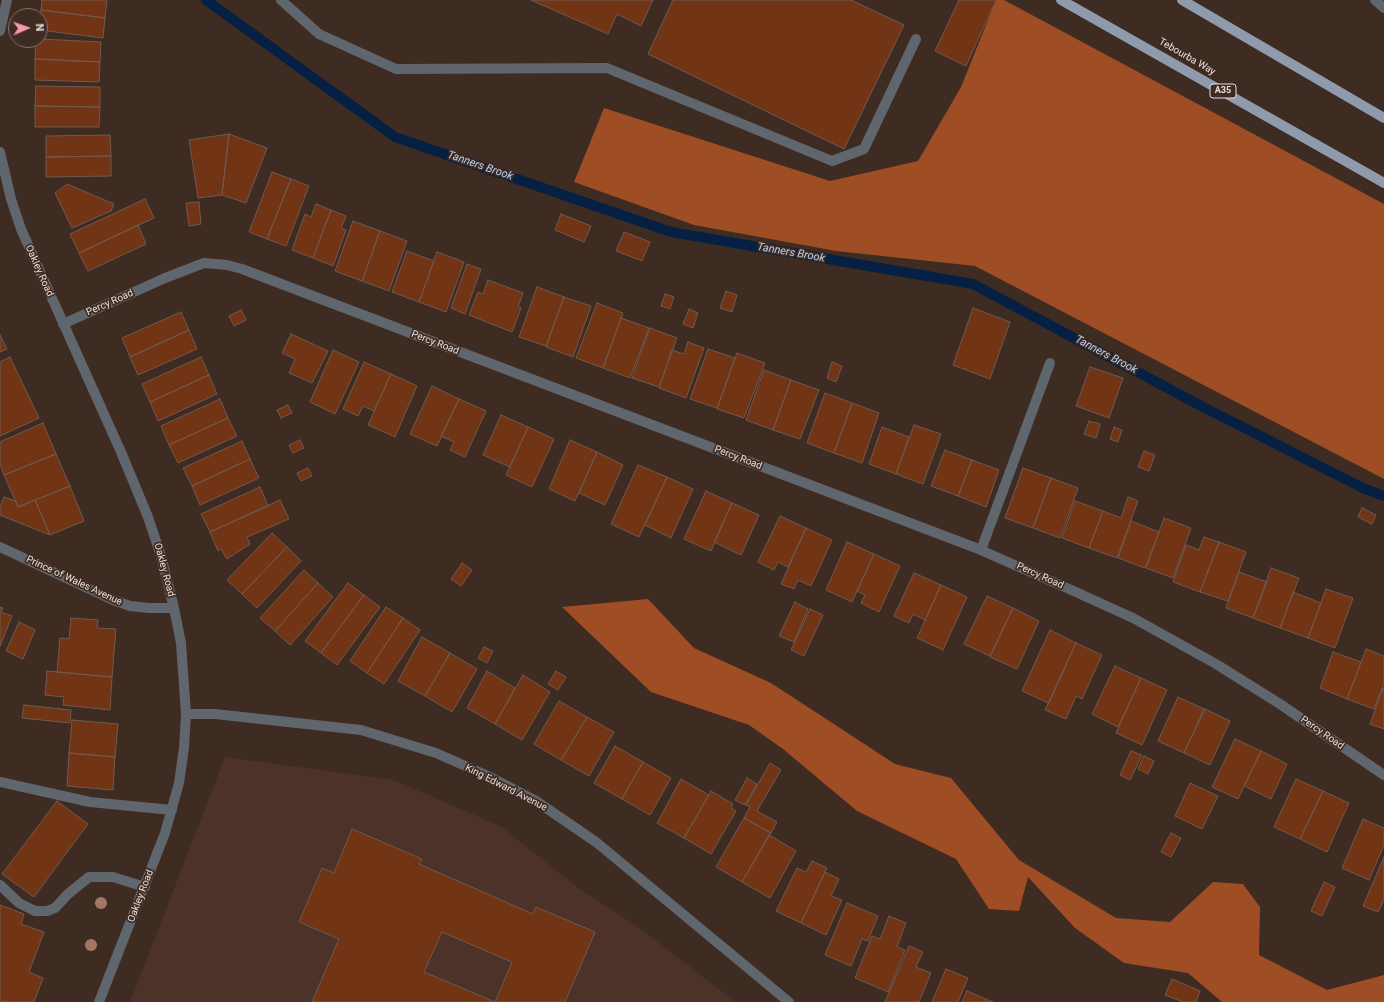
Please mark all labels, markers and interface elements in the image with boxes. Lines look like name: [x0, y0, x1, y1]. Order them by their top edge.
north arrow: [8, 8, 48, 48]
text: N: [33, 23, 46, 32]
street label: Tebourba Way: [1157, 36, 1217, 78]
road number: A35: [1210, 84, 1236, 98]
water label: Tanners Brook: [445, 149, 515, 183]
water label: Tanners Brook: [756, 241, 826, 265]
street label: Oakley Road: [22, 243, 56, 299]
street label: Percy Road: [85, 287, 135, 319]
street label: Percy Road: [409, 328, 461, 358]
water label: Tanners Brook: [1073, 333, 1139, 377]
street label: Percy Road: [712, 443, 764, 473]
street label: Oakley Road: [151, 542, 177, 598]
street label: Prince of Wales Avenue: [24, 553, 124, 609]
street label: Percy Road: [1015, 560, 1065, 592]
street label: Percy Road: [1298, 714, 1346, 752]
street label: King Edward Avenue: [463, 762, 549, 814]
street label: Oakley Road: [126, 868, 156, 924]

